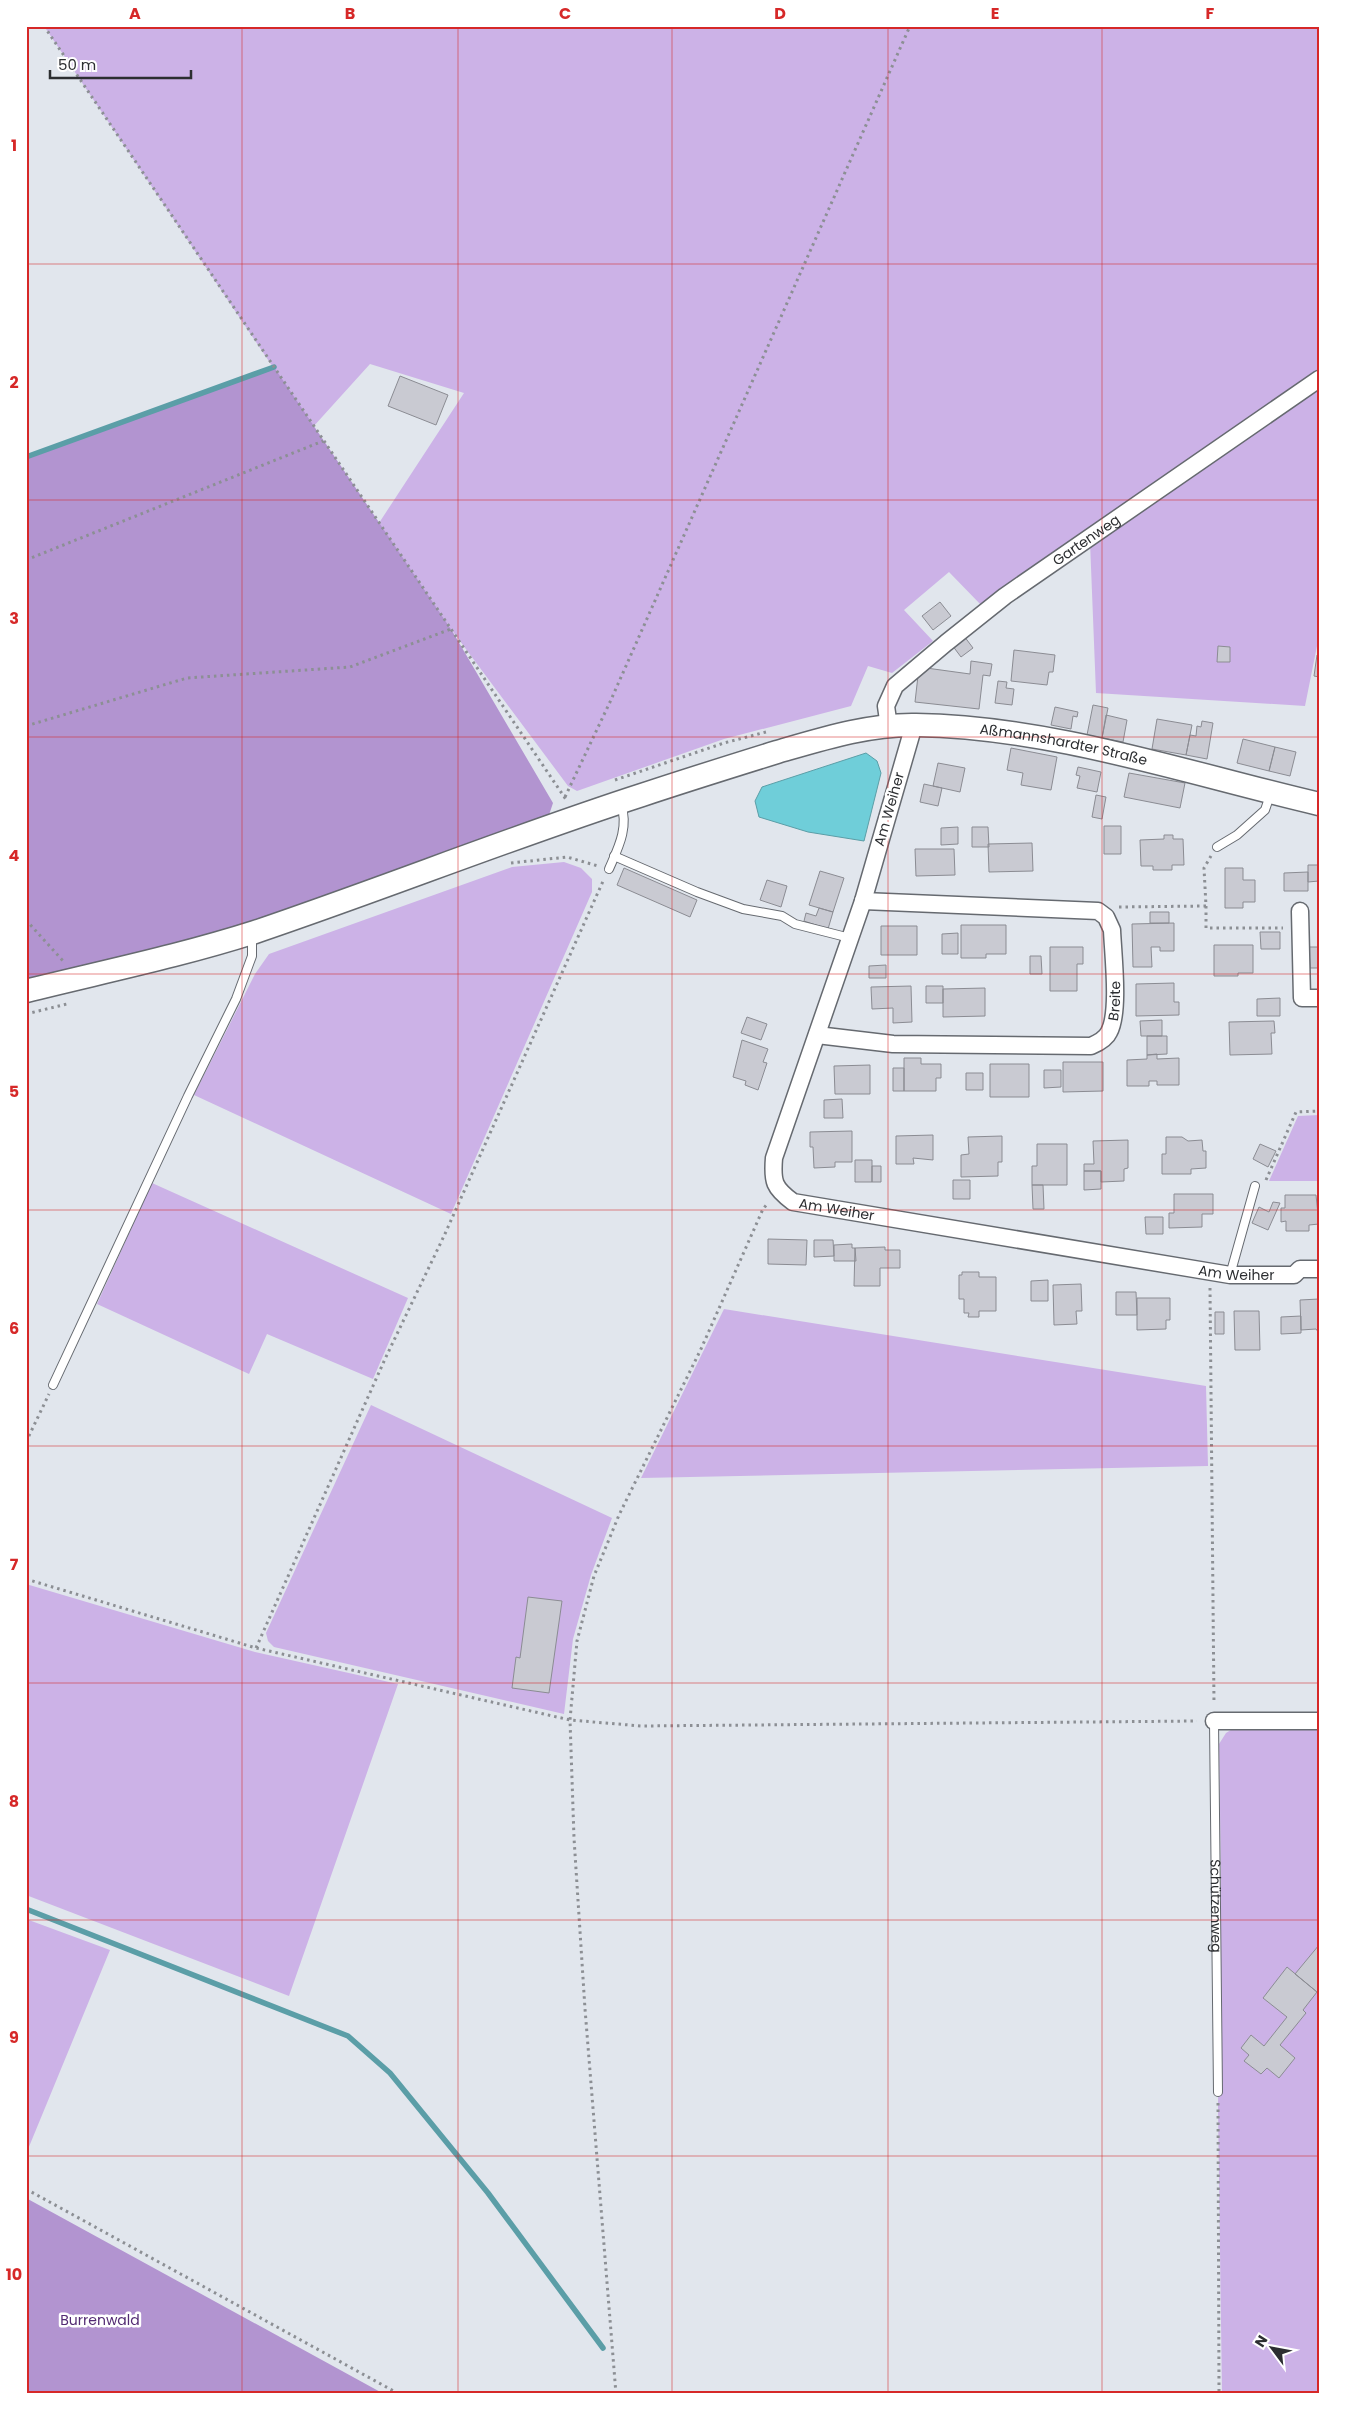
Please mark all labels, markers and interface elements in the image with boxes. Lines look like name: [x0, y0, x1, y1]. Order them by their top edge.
text: A: [129, 2, 141, 25]
text: B: [345, 2, 355, 25]
text: C: [559, 2, 571, 25]
text: D: [774, 2, 786, 25]
text: E: [991, 2, 999, 25]
text: F: [1206, 2, 1215, 25]
scale bar: [50, 48, 191, 80]
text: 50 m: [58, 54, 96, 75]
text: 1: [11, 134, 17, 157]
text: 2: [9, 371, 19, 394]
street label: Gartenweg: [1048, 509, 1124, 570]
text: 3: [9, 607, 19, 630]
street label: Aßmannshardter Straße: [979, 719, 1150, 770]
street label: Am Weiher: [869, 770, 909, 848]
text: 4: [9, 844, 20, 867]
street label: Breite: [1103, 980, 1125, 1022]
text: 5: [9, 1080, 19, 1103]
street label: Am Weiher: [797, 1193, 876, 1225]
street label: Am Weiher: [1197, 1260, 1274, 1285]
text: 6: [9, 1317, 19, 1340]
text: 7: [10, 1553, 19, 1576]
text: 8: [9, 1790, 19, 1813]
street label: Schützenweg: [1205, 1859, 1226, 1953]
text: 9: [9, 2026, 19, 2049]
text: 10: [6, 2263, 22, 2286]
park label: Burrenwald: [60, 2310, 140, 2330]
north arrow: [1248, 2322, 1298, 2372]
text: N: [1250, 2331, 1272, 2351]

